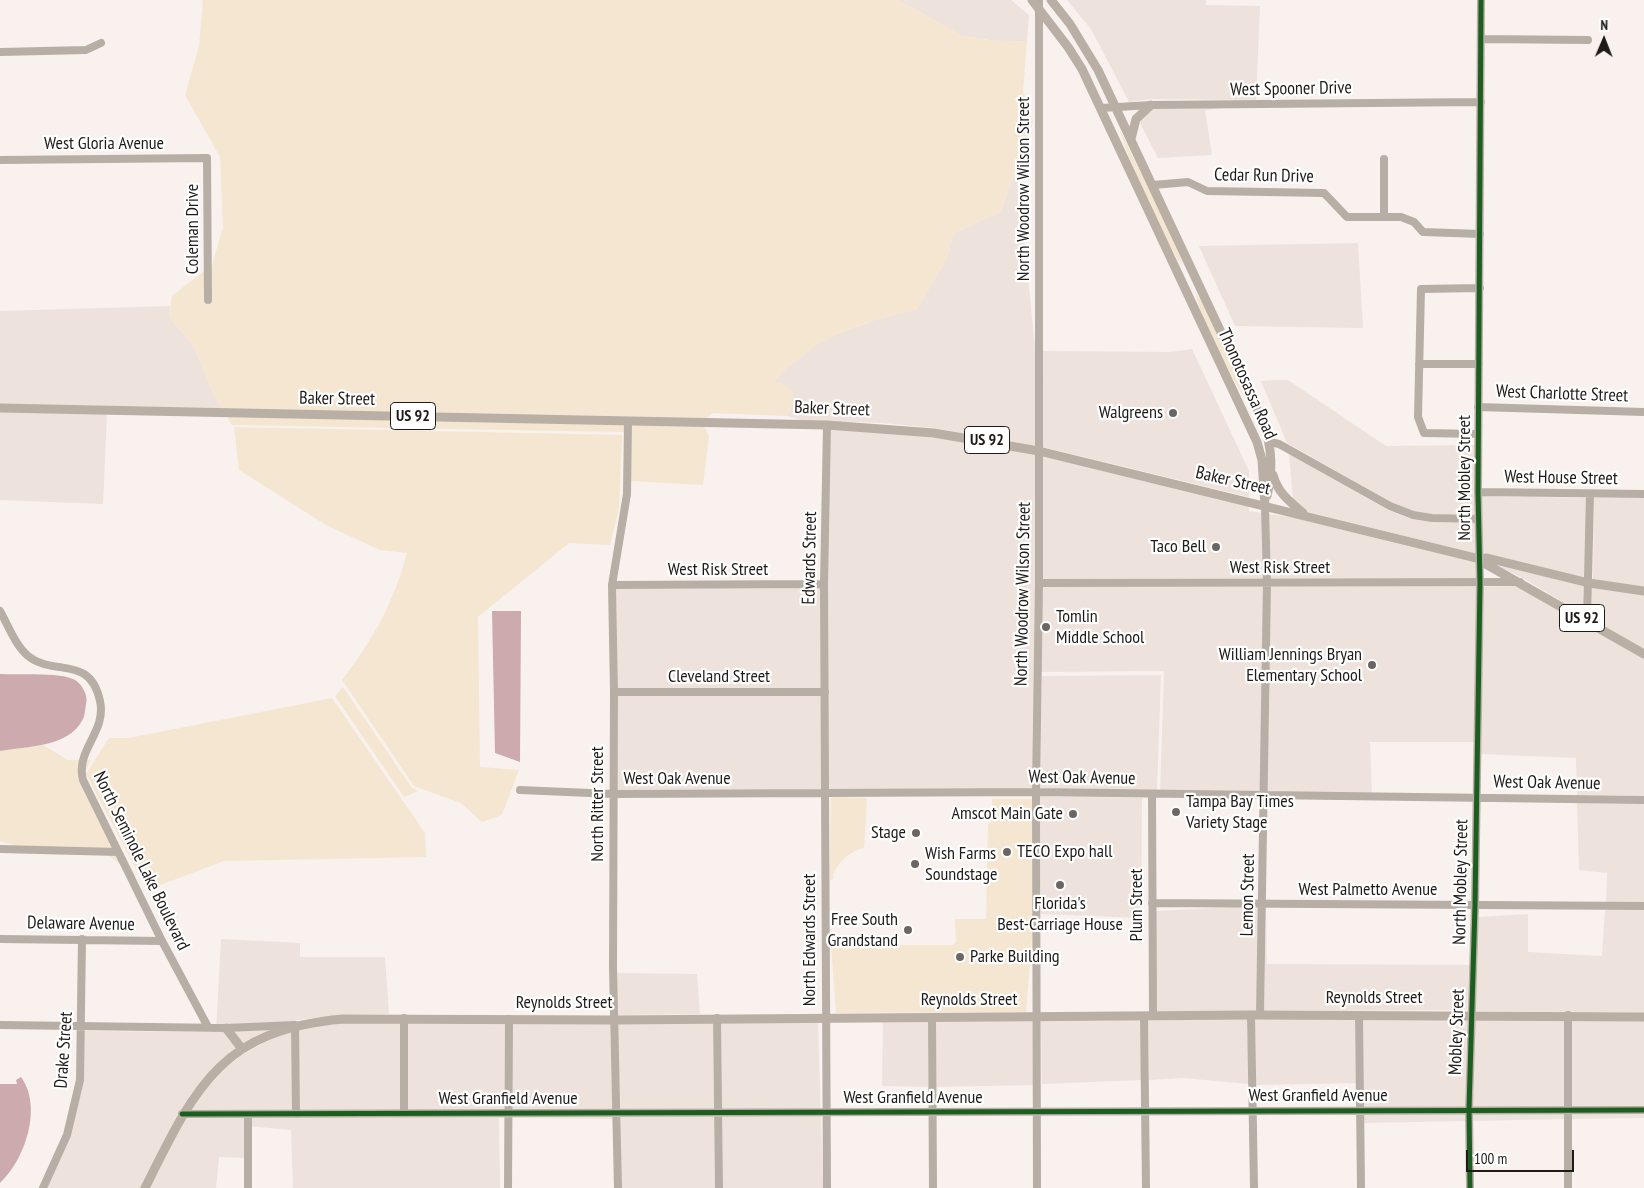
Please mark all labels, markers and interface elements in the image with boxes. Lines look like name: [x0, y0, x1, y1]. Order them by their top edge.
north arrow: [1579, 15, 1629, 65]
text: N: [1600, 16, 1608, 34]
street label: West Spooner Drive: [1230, 77, 1352, 101]
street label: North Woodrow Wilson Street: [1013, 97, 1035, 281]
street label: West Gloria Avenue: [44, 133, 164, 155]
street label: Cedar Run Drive: [1214, 164, 1314, 188]
street label: Coleman Drive: [182, 184, 204, 274]
street label: Thonotosassa Road: [1213, 325, 1281, 443]
street label: West Charlotte Street: [1496, 381, 1628, 407]
street label: Baker Street: [299, 388, 375, 410]
street label: Baker Street: [794, 397, 870, 421]
road number: US 92: [390, 402, 436, 430]
place label: Walgreens: [1099, 402, 1163, 424]
marker: Walgreens: [1167, 407, 1179, 419]
street label: North Mobley Street: [1454, 415, 1476, 541]
road number: US 92: [964, 426, 1010, 454]
street label: Baker Street: [1194, 462, 1272, 500]
street label: West House Street: [1504, 466, 1618, 490]
street label: North Woodrow Wilson Street: [1011, 502, 1035, 686]
street label: Edwards Street: [798, 511, 822, 605]
place label: Taco Bell: [1150, 536, 1206, 558]
marker: Taco Bell: [1210, 541, 1222, 553]
street label: West Risk Street: [1230, 557, 1330, 579]
street label: West Risk Street: [668, 559, 768, 581]
road number: US 92: [1560, 604, 1604, 632]
place label: Tomlin Middle School: [1056, 606, 1144, 649]
marker: Tomlin Middle School: [1040, 621, 1052, 633]
place label: William Jennings Bryan Elementary School: [1219, 644, 1362, 686]
marker: William Jennings Bryan Elementary School: [1366, 659, 1378, 671]
street label: Cleveland Street: [668, 666, 770, 688]
street label: North Ritter Street: [587, 746, 609, 862]
street label: West Oak Avenue: [1028, 766, 1136, 790]
street label: North Seminole Lake Boulevard: [88, 768, 194, 954]
street label: West Oak Avenue: [623, 768, 731, 790]
street label: West Oak Avenue: [1493, 771, 1601, 795]
place label: Tampa Bay Times Variety Stage: [1186, 791, 1294, 834]
place label: Amscot Main Gate: [951, 803, 1063, 825]
marker: Tampa Bay Times Variety Stage: [1170, 806, 1182, 818]
marker: Amscot Main Gate: [1067, 808, 1079, 820]
street label: North Mobley Street: [1449, 819, 1473, 945]
place label: Stage: [871, 822, 906, 844]
marker: Stage: [910, 827, 922, 839]
place label: TECO Expo hall: [1017, 841, 1112, 863]
place label: Wish Farms Soundstage: [925, 843, 997, 886]
marker: TECO Expo hall: [1001, 846, 1013, 858]
street label: Lemon Street: [1236, 854, 1260, 936]
marker: Wish Farms Soundstage: [909, 858, 921, 870]
street label: Plum Street: [1126, 869, 1148, 941]
street label: North Edwards Street: [799, 874, 821, 1006]
marker: Florida's Best-Carriage House: [1054, 879, 1066, 891]
street label: West Palmetto Avenue: [1299, 879, 1437, 901]
place label: Florida's Best-Carriage House: [997, 893, 1123, 936]
place label: Free South Grandstand: [827, 909, 898, 952]
street label: Delaware Avenue: [27, 912, 135, 936]
marker: Free South Grandstand: [902, 924, 914, 936]
place label: Parke Building: [970, 946, 1060, 968]
marker: Parke Building: [954, 951, 966, 963]
street label: Reynolds Street: [1326, 987, 1422, 1009]
street label: Reynolds Street: [921, 989, 1017, 1011]
street label: Mobley Street: [1445, 989, 1469, 1075]
street label: Reynolds Street: [516, 992, 612, 1014]
street label: Drake Street: [51, 1011, 77, 1089]
street label: West Granfield Avenue: [1248, 1085, 1388, 1107]
street label: West Granfield Avenue: [843, 1087, 983, 1109]
street label: West Granfield Avenue: [438, 1088, 578, 1110]
scale bar: [1469, 1140, 1576, 1172]
text: 100 m: [1474, 1149, 1507, 1168]

